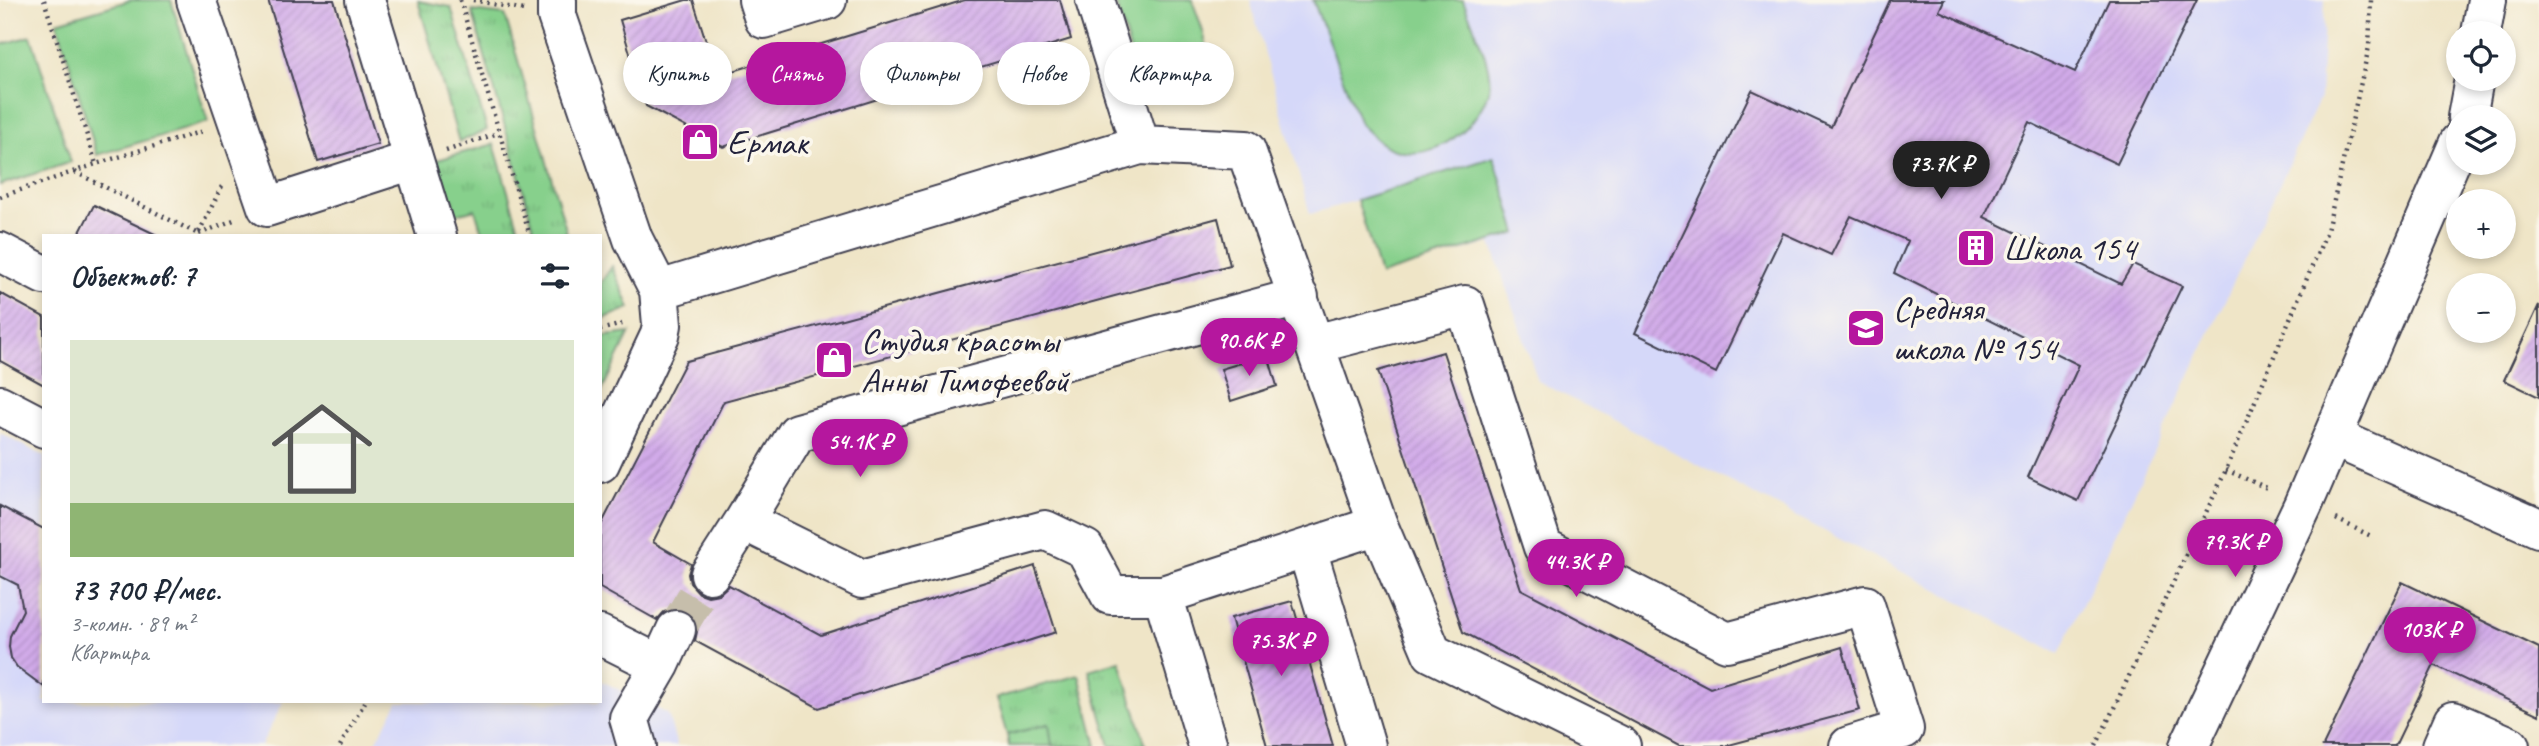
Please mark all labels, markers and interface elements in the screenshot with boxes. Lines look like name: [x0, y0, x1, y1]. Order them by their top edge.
map controls: [2446, 21, 2516, 343]
button: locate: [2446, 21, 2516, 91]
chip: Купить: [623, 42, 732, 105]
chip: Снять: [746, 42, 846, 105]
chip: Фильтры: [860, 42, 983, 105]
chip: Новое: [997, 42, 1090, 105]
chip: Квартира: [1104, 42, 1234, 105]
button: layers: [2446, 105, 2516, 175]
place label: Ермак: [727, 120, 810, 165]
shop icon: Ермак: [679, 121, 721, 163]
pin: 73.7K ₽: [1876, 142, 2006, 201]
text: 73.7K ₽: [1909, 149, 1973, 178]
button: +: [2446, 189, 2516, 259]
place label: Школа 154: [2003, 226, 2139, 271]
building icon: Школа 154: [1955, 227, 1997, 269]
text: Объектов: 7: [70, 257, 195, 295]
icon: filters: [536, 257, 574, 295]
button: −: [2446, 273, 2516, 343]
place label: Средняя школа № 154: [1893, 286, 2060, 371]
school or university icon: Средняя школа № 154: [1845, 307, 1887, 349]
place label: Студия красоты Анны Тимофеевой: [861, 318, 1071, 403]
pin: 90.6K ₽: [1184, 318, 1314, 378]
text: 90.6K ₽: [1217, 326, 1281, 355]
shop icon: Студия красоты Анны Тимофеевой: [813, 339, 855, 381]
icon: home: [259, 386, 385, 512]
pin: 54.1K ₽: [795, 420, 925, 479]
text: 54.1K ₽: [828, 427, 892, 456]
pin: 79.3K ₽: [2170, 520, 2300, 579]
text: 79.3K ₽: [2203, 527, 2267, 556]
pin: 44.3K ₽: [1511, 540, 1641, 599]
text: 44.3K ₽: [1544, 547, 1608, 576]
text: 73 700 ₽/мес.: [70, 571, 221, 609]
pin: 103K ₽: [2373, 608, 2487, 667]
text: 3-комн. · 89 m²: [70, 609, 194, 638]
text: 103K ₽: [2400, 615, 2460, 644]
pin: 75.3K ₽: [1216, 618, 1346, 678]
text: 75.3K ₽: [1249, 626, 1313, 655]
text: Квартира: [70, 638, 148, 667]

